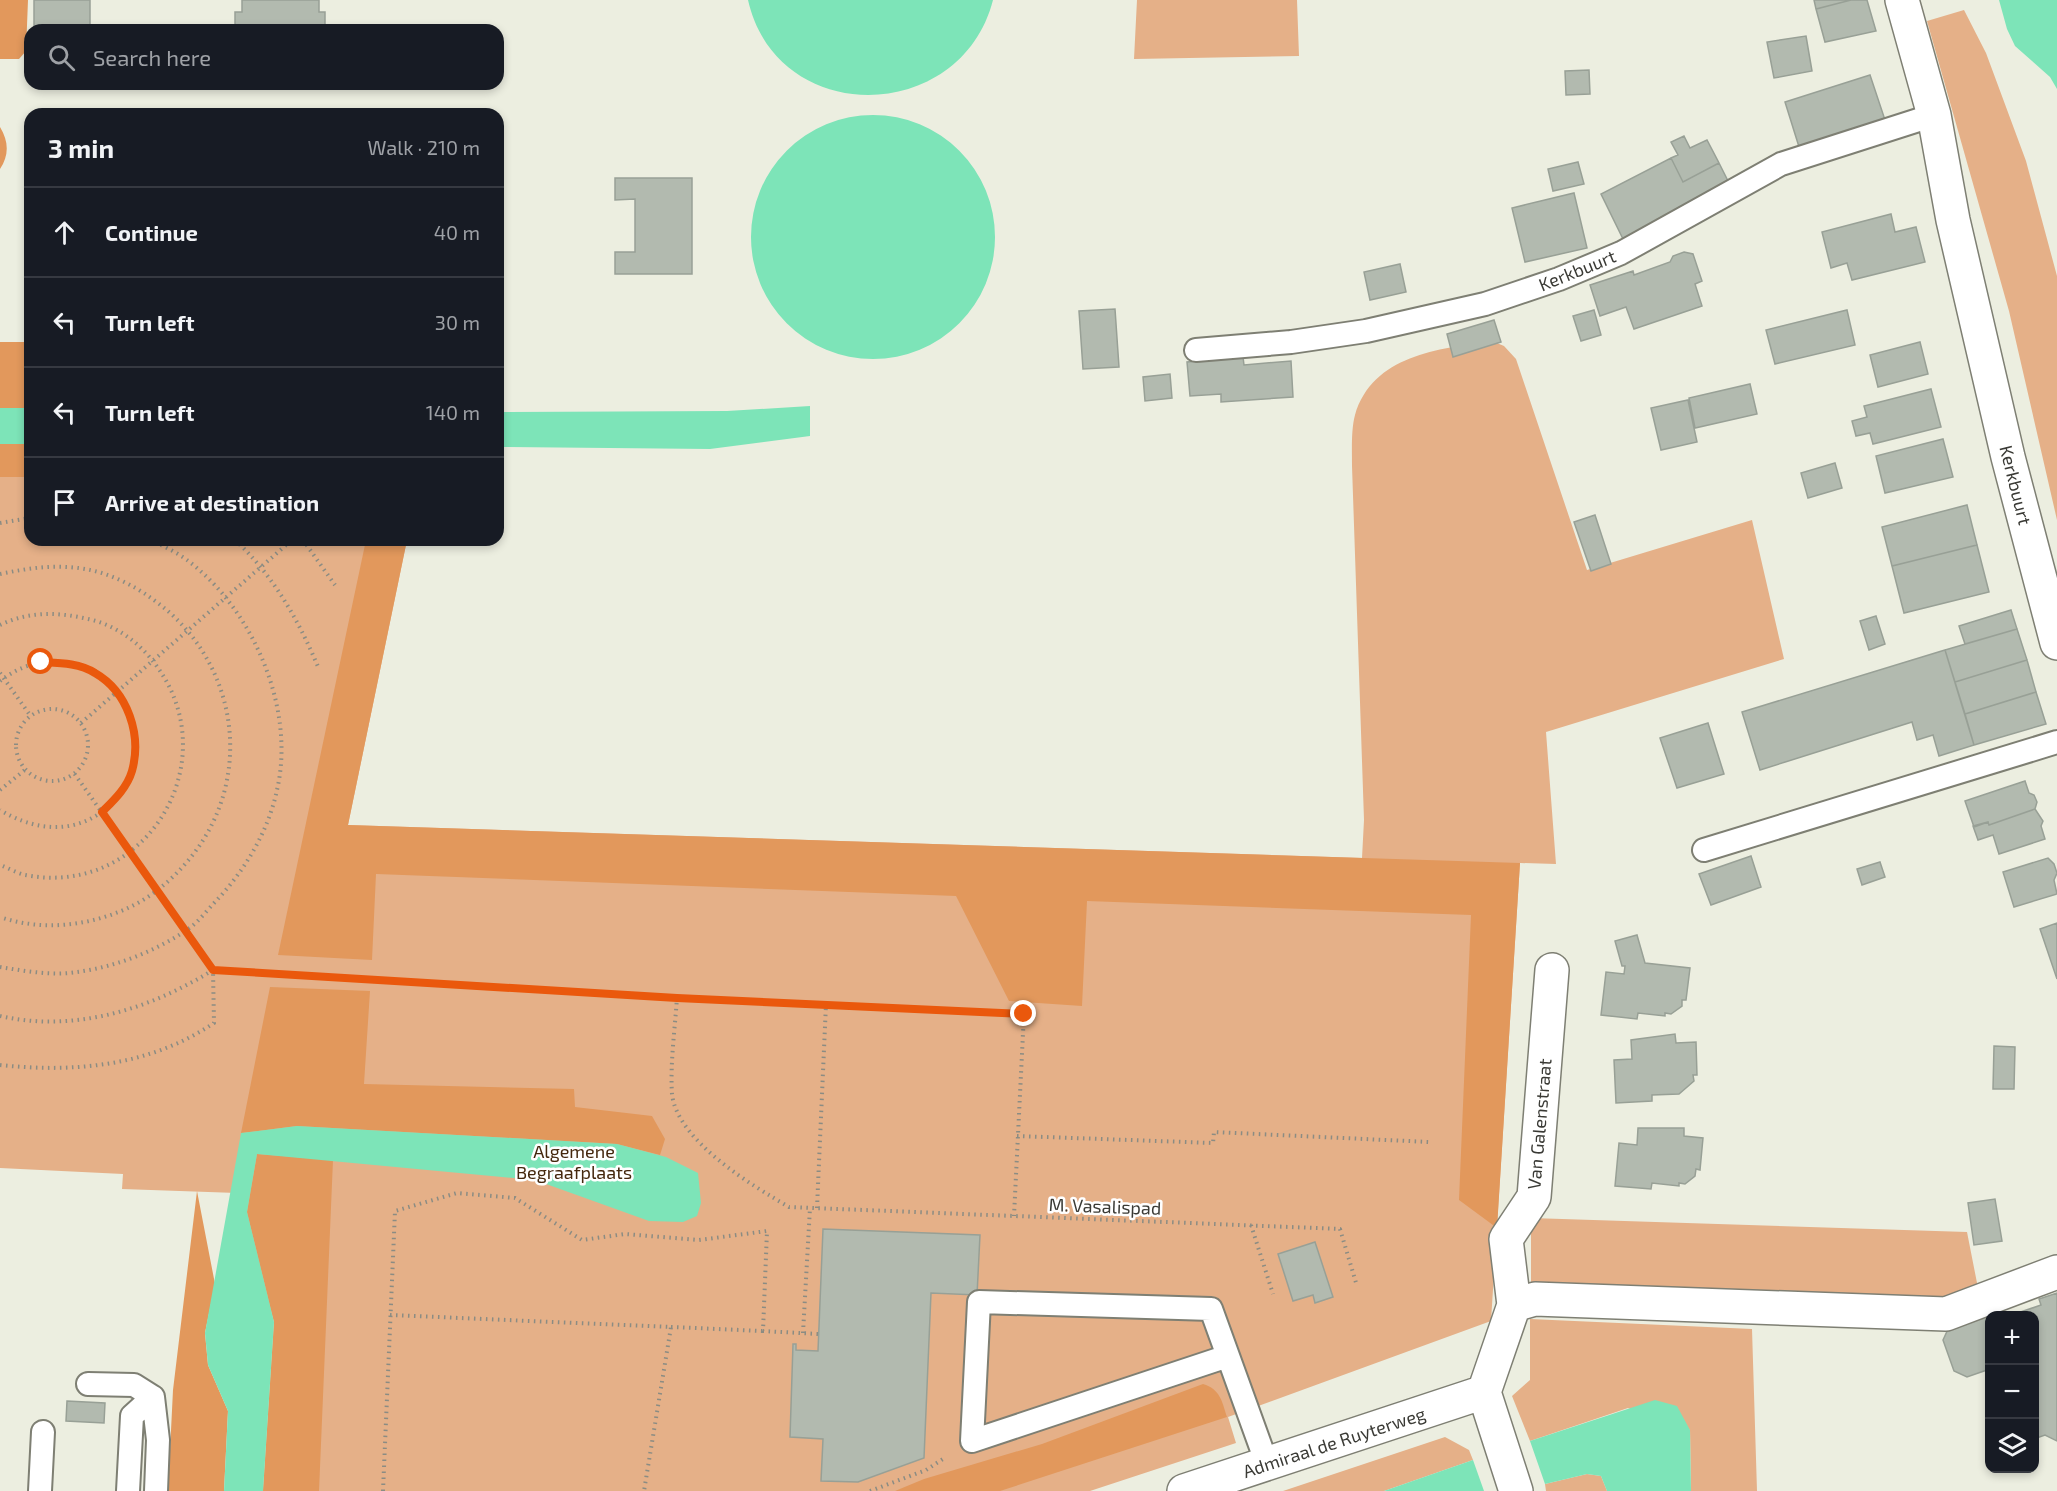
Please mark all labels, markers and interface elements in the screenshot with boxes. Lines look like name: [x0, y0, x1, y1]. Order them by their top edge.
search box: [24, 24, 504, 90]
icon: search: [45, 41, 78, 74]
text: Search here: [93, 44, 211, 70]
text: 3 min: [48, 132, 114, 163]
text: Walk · 210 m: [368, 135, 480, 159]
icon: ahead: [48, 216, 81, 249]
text: Continue: [105, 219, 198, 245]
text: 40 m: [434, 220, 480, 244]
street label: Kerkbuurt: [1535, 245, 1619, 295]
icon: left: [48, 306, 81, 339]
text: Turn left: [105, 309, 194, 335]
text: 30 m: [435, 310, 480, 334]
icon: left: [48, 396, 81, 429]
text: Turn left: [105, 399, 194, 425]
text: 140 m: [426, 400, 480, 424]
street label: Kerkbuurt: [1995, 443, 2037, 527]
icon: arrive: [48, 486, 81, 519]
text: Arrive at destination: [105, 489, 319, 515]
route start: [27, 648, 53, 674]
route end: [1010, 1000, 1036, 1026]
street label: Van Galenstraat: [1522, 1057, 1556, 1190]
park label: Algemene Begraafplaats: [516, 1140, 632, 1183]
street label: M. Vasalispad: [1048, 1193, 1162, 1219]
map controls: [1985, 1311, 2039, 1473]
button: +: [1985, 1311, 2039, 1365]
button: −: [1985, 1365, 2039, 1419]
street label: Admiraal de Ruyterweg: [1240, 1402, 1428, 1482]
button: layers: [1985, 1419, 2039, 1473]

